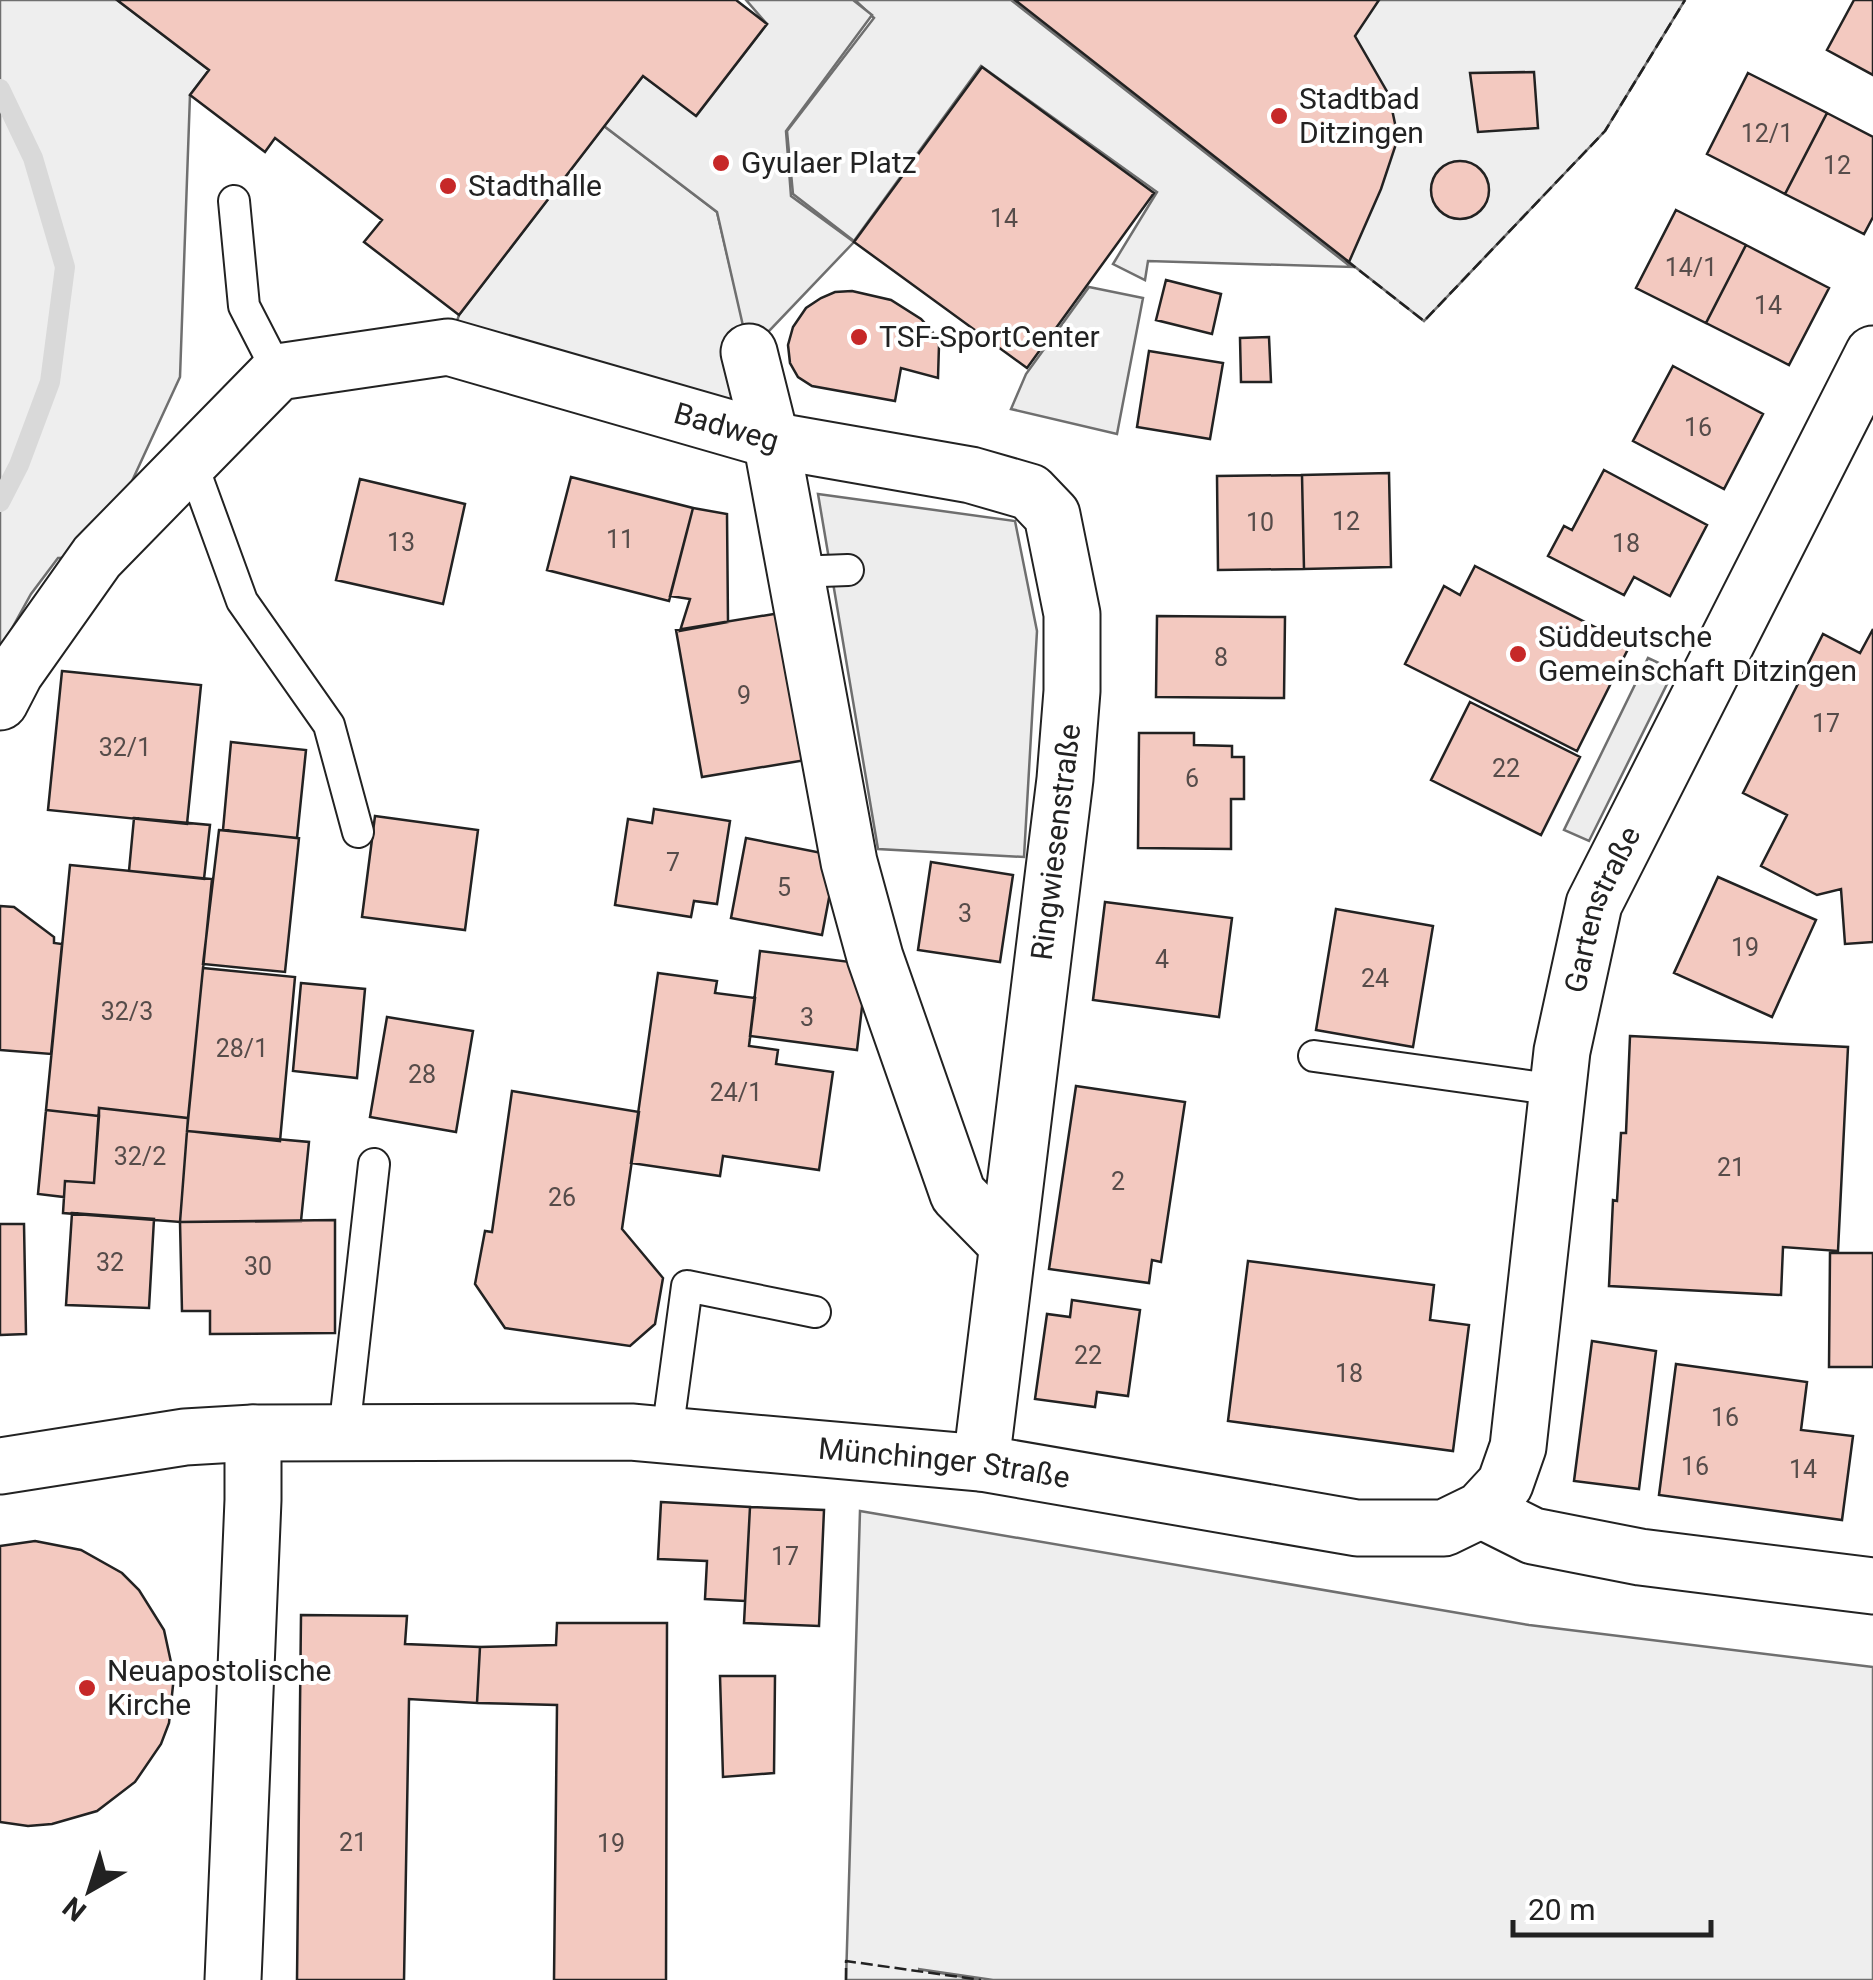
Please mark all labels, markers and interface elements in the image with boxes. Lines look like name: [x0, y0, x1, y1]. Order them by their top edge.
place label: Stadtbad Ditzingen: [1299, 81, 1424, 150]
marker: Stadtbad Ditzingen: [1268, 105, 1290, 127]
house number: 12/1: [1741, 119, 1793, 148]
place label: Gyulaer Platz: [741, 145, 917, 180]
house number: 12: [1823, 151, 1851, 180]
marker: Gyulaer Platz: [710, 152, 732, 174]
place label: Stadthalle: [468, 168, 602, 203]
marker: Stadthalle: [437, 175, 459, 197]
house number: 14: [990, 204, 1018, 233]
house number: 14/1: [1665, 253, 1717, 282]
house number: 14: [1754, 291, 1782, 320]
place label: TSF-SportCenter: [879, 319, 1100, 354]
marker: TSF-SportCenter: [848, 326, 870, 348]
street label: Badweg: [670, 395, 783, 458]
house number: 16: [1684, 413, 1712, 442]
house number: 12: [1332, 507, 1360, 536]
house number: 10: [1246, 508, 1274, 537]
house number: 11: [606, 525, 634, 554]
house number: 13: [387, 528, 415, 557]
house number: 18: [1612, 529, 1640, 558]
place label: Süddeutsche Gemeinschaft Ditzingen: [1538, 619, 1857, 688]
house number: 8: [1214, 643, 1228, 672]
marker: Süddeutsche Gemeinschaft Ditzingen: [1507, 643, 1529, 665]
house number: 9: [737, 681, 751, 710]
house number: 17: [1812, 709, 1840, 738]
street label: Ringwiesenstraße: [1024, 722, 1087, 962]
house number: 32/1: [99, 733, 151, 762]
house number: 22: [1492, 754, 1520, 783]
house number: 6: [1185, 764, 1199, 793]
street label: Gartenstraße: [1557, 820, 1647, 996]
house number: 7: [666, 848, 680, 877]
house number: 5: [777, 873, 791, 902]
house number: 3: [958, 899, 972, 928]
house number: 19: [1731, 933, 1759, 962]
house number: 4: [1155, 945, 1169, 974]
house number: 24: [1361, 964, 1389, 993]
house number: 32/3: [101, 997, 153, 1026]
house number: 3: [800, 1003, 814, 1032]
house number: 28/1: [216, 1034, 268, 1063]
house number: 28: [408, 1060, 436, 1089]
house number: 24/1: [710, 1078, 762, 1107]
house number: 32/2: [114, 1142, 166, 1171]
house number: 21: [1717, 1153, 1745, 1182]
house number: 2: [1111, 1167, 1125, 1196]
house number: 26: [548, 1183, 576, 1212]
house number: 32: [96, 1248, 124, 1277]
house number: 30: [244, 1252, 272, 1281]
house number: 22: [1074, 1341, 1102, 1370]
house number: 18: [1335, 1359, 1363, 1388]
house number: 16: [1711, 1403, 1739, 1432]
street label: Münchinger Straße: [817, 1431, 1073, 1495]
house number: 16: [1681, 1452, 1709, 1481]
house number: 14: [1789, 1455, 1817, 1484]
house number: 17: [771, 1542, 799, 1571]
place label: Neuapostolische Kirche: [107, 1653, 331, 1722]
marker: Neuapostolische Kirche: [76, 1677, 98, 1699]
house number: 21: [339, 1828, 367, 1857]
house number: 19: [597, 1829, 625, 1858]
north arrow: [40, 1840, 140, 1940]
scale bar: [1513, 1875, 1710, 1937]
text: N: [57, 1890, 93, 1928]
text: 20 m: [1528, 1892, 1595, 1927]

